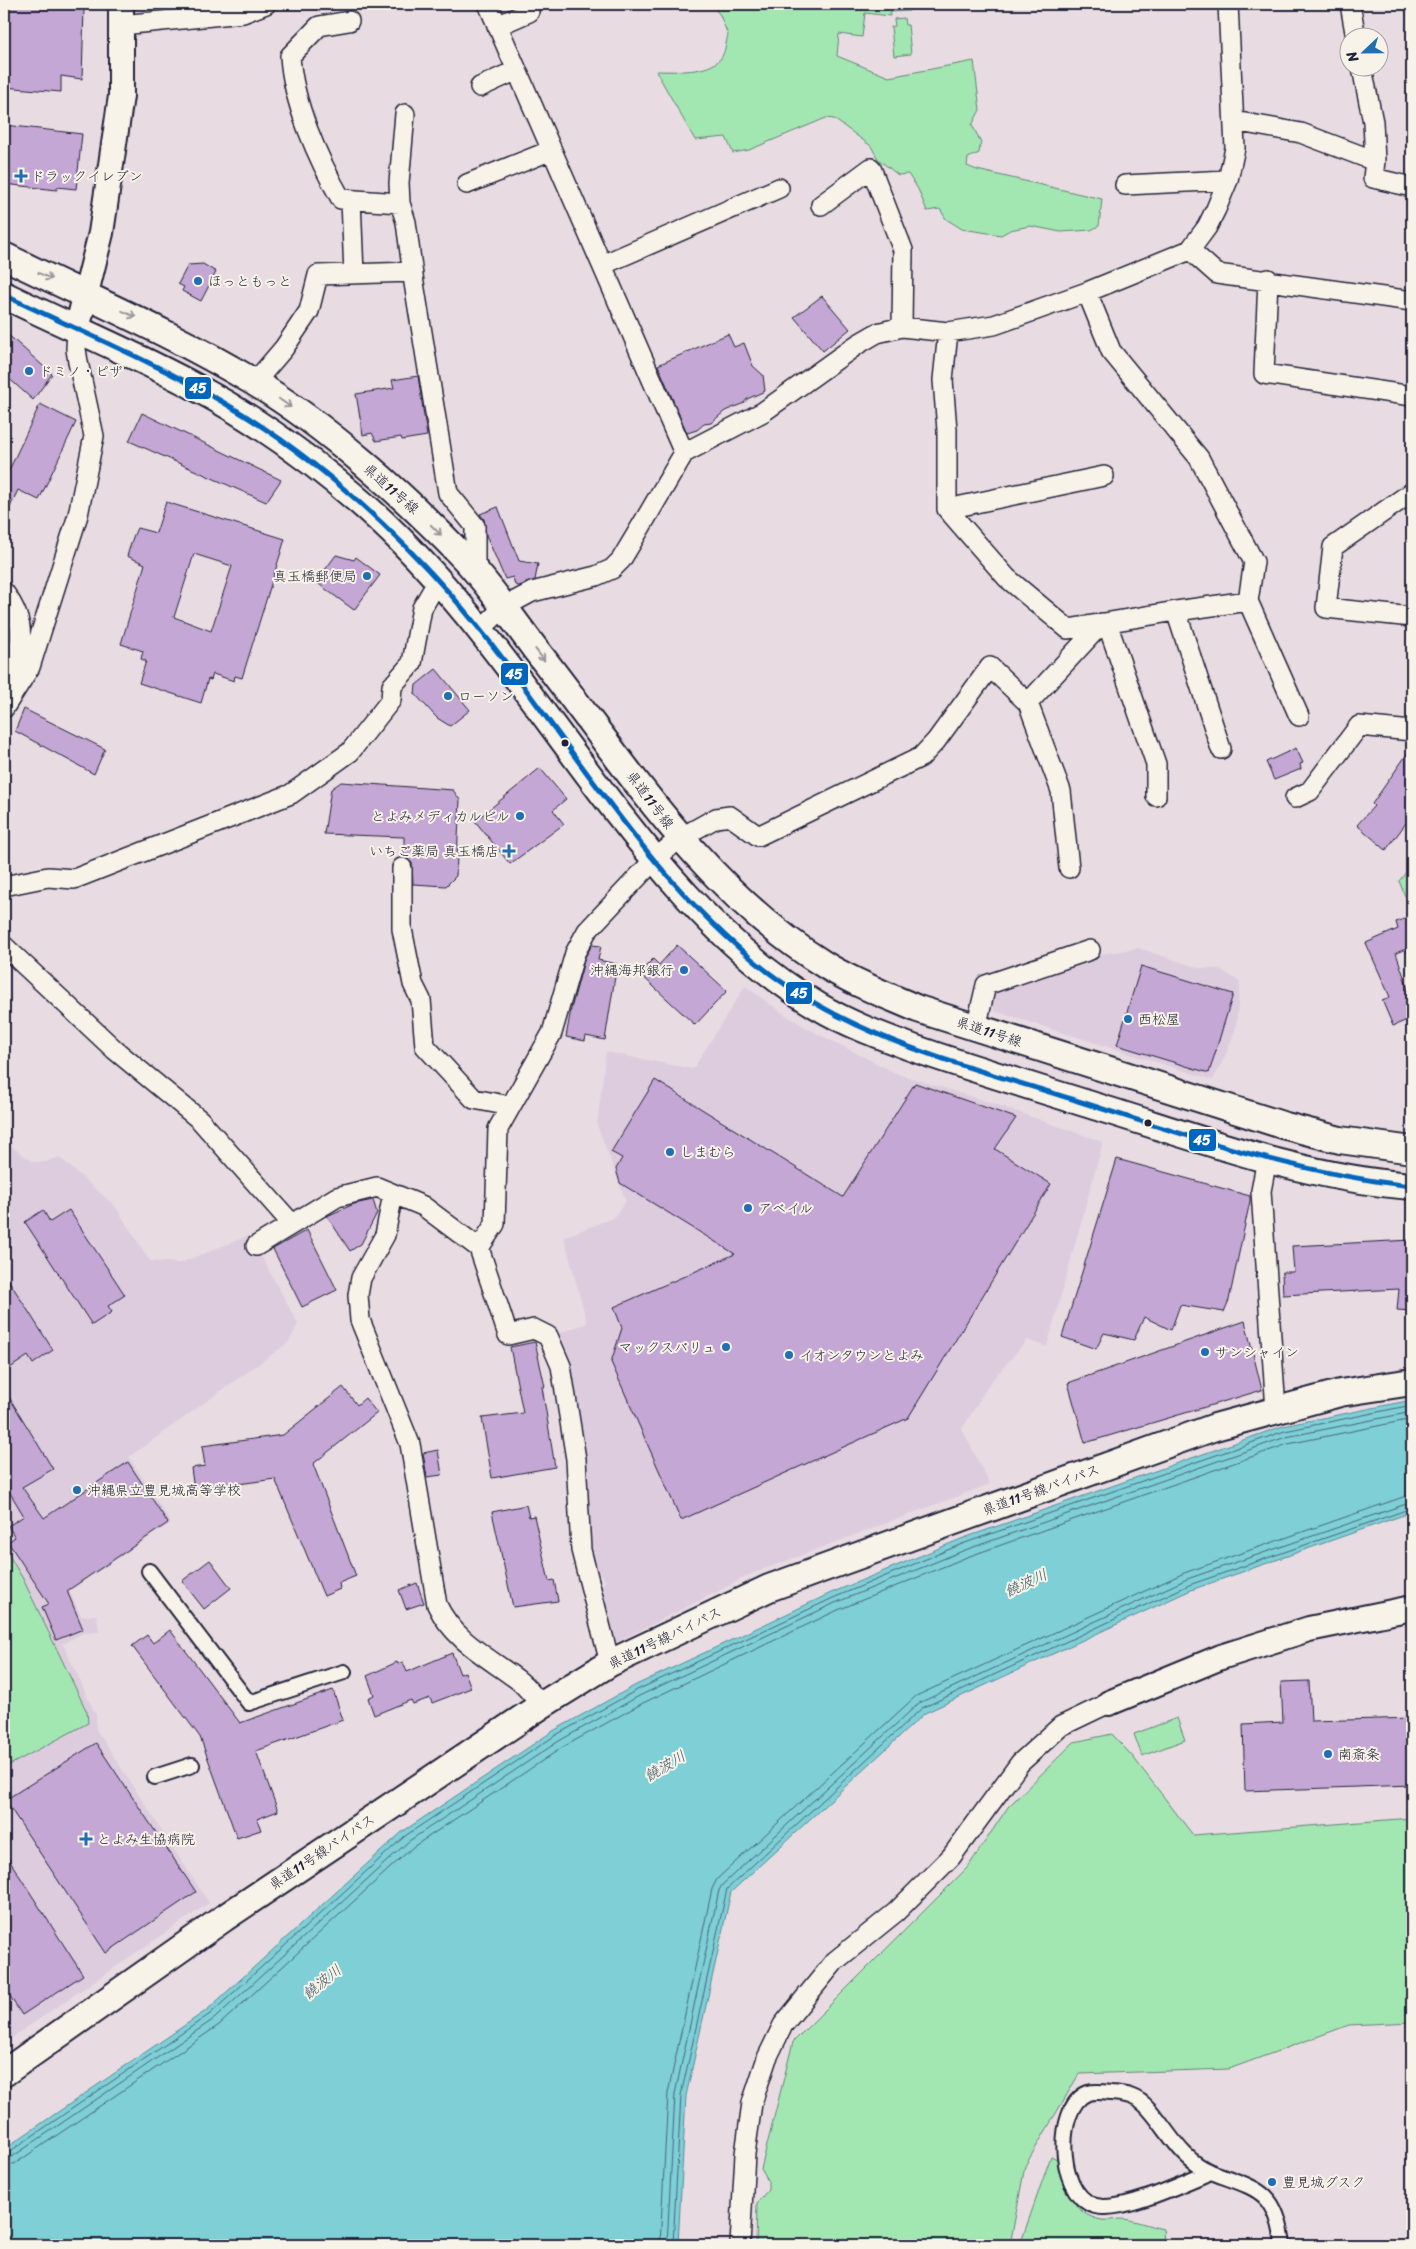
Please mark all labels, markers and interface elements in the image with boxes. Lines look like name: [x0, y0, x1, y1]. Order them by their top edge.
north arrow: [1338, 28, 1388, 78]
text: N: [1339, 47, 1366, 67]
place label: ドラックイレブン: [31, 164, 143, 189]
marker: ドラックイレブン: [15, 170, 27, 182]
place label: ほっともっと: [208, 269, 292, 294]
one-way arrow: [37, 272, 52, 281]
marker: ほっともっと: [192, 275, 204, 287]
one-way arrow: [121, 310, 136, 319]
place label: ドミノ・ピザ: [39, 359, 123, 384]
marker: ドミノ・ピザ: [23, 365, 35, 377]
line badge: 45: [184, 376, 212, 400]
text: 45: [188, 376, 207, 401]
one-way arrow: [278, 398, 291, 409]
street label: 県道11号線: [357, 457, 425, 521]
one-way arrow: [430, 524, 442, 537]
place label: 真玉橋郵便局: [273, 564, 357, 589]
marker: 真玉橋郵便局: [361, 570, 373, 582]
one-way arrow: [535, 648, 546, 661]
line badge: 45: [500, 662, 529, 686]
text: 45: [504, 662, 523, 687]
place label: ローソン: [458, 684, 514, 709]
marker: ローソン: [442, 690, 454, 702]
unlabelled marker: [560, 738, 570, 748]
street label: 県道11号線: [620, 765, 680, 835]
place label: とよみメディカルビル: [371, 804, 510, 829]
marker: とよみメディカルビル: [514, 810, 526, 822]
place label: いちご薬局 真玉橋店: [369, 839, 499, 864]
marker: いちご薬局 真玉橋店: [503, 845, 515, 857]
place label: 沖縄海邦銀行: [590, 958, 674, 983]
marker: 沖縄海邦銀行: [678, 964, 690, 976]
line badge: 45: [785, 981, 813, 1005]
text: 45: [789, 981, 808, 1006]
place label: 西松屋: [1138, 1007, 1180, 1032]
street label: 県道11号線: [953, 1010, 1025, 1054]
marker: 西松屋: [1122, 1013, 1134, 1025]
unlabelled marker: [1143, 1118, 1153, 1128]
line badge: 45: [1188, 1128, 1217, 1152]
text: 45: [1192, 1128, 1211, 1153]
place label: しまむら: [680, 1140, 736, 1165]
marker: しまむら: [664, 1146, 676, 1158]
place label: アベイル: [758, 1196, 813, 1221]
marker: アベイル: [742, 1202, 754, 1214]
place label: マックスバリュ: [618, 1335, 716, 1360]
place label: サンシャイン: [1215, 1340, 1299, 1365]
marker: マックスバリュ: [720, 1341, 732, 1353]
place label: イオンタウンとよみ: [799, 1343, 924, 1368]
marker: サンシャイン: [1199, 1346, 1211, 1358]
marker: イオンタウンとよみ: [783, 1349, 795, 1361]
street label: 県道11号線バイパス: [979, 1457, 1103, 1523]
place label: 沖縄県立豊見城高等学校: [87, 1478, 241, 1503]
marker: 沖縄県立豊見城高等学校: [71, 1484, 83, 1496]
water label: 饒波川: [1000, 1562, 1052, 1604]
street label: 県道11号線バイパス: [604, 1600, 726, 1676]
place label: 南斎条: [1338, 1742, 1380, 1767]
water label: 饒波川: [639, 1743, 691, 1789]
marker: 南斎条: [1322, 1748, 1334, 1760]
street label: 県道11号線バイパス: [264, 1807, 380, 1897]
place label: とよみ生協病院: [97, 1827, 195, 1852]
marker: とよみ生協病院: [79, 1832, 93, 1846]
water label: 饒波川: [296, 1958, 348, 2006]
place label: 豊見城グスク: [1282, 2170, 1365, 2195]
marker: 豊見城グスク: [1266, 2176, 1278, 2188]

